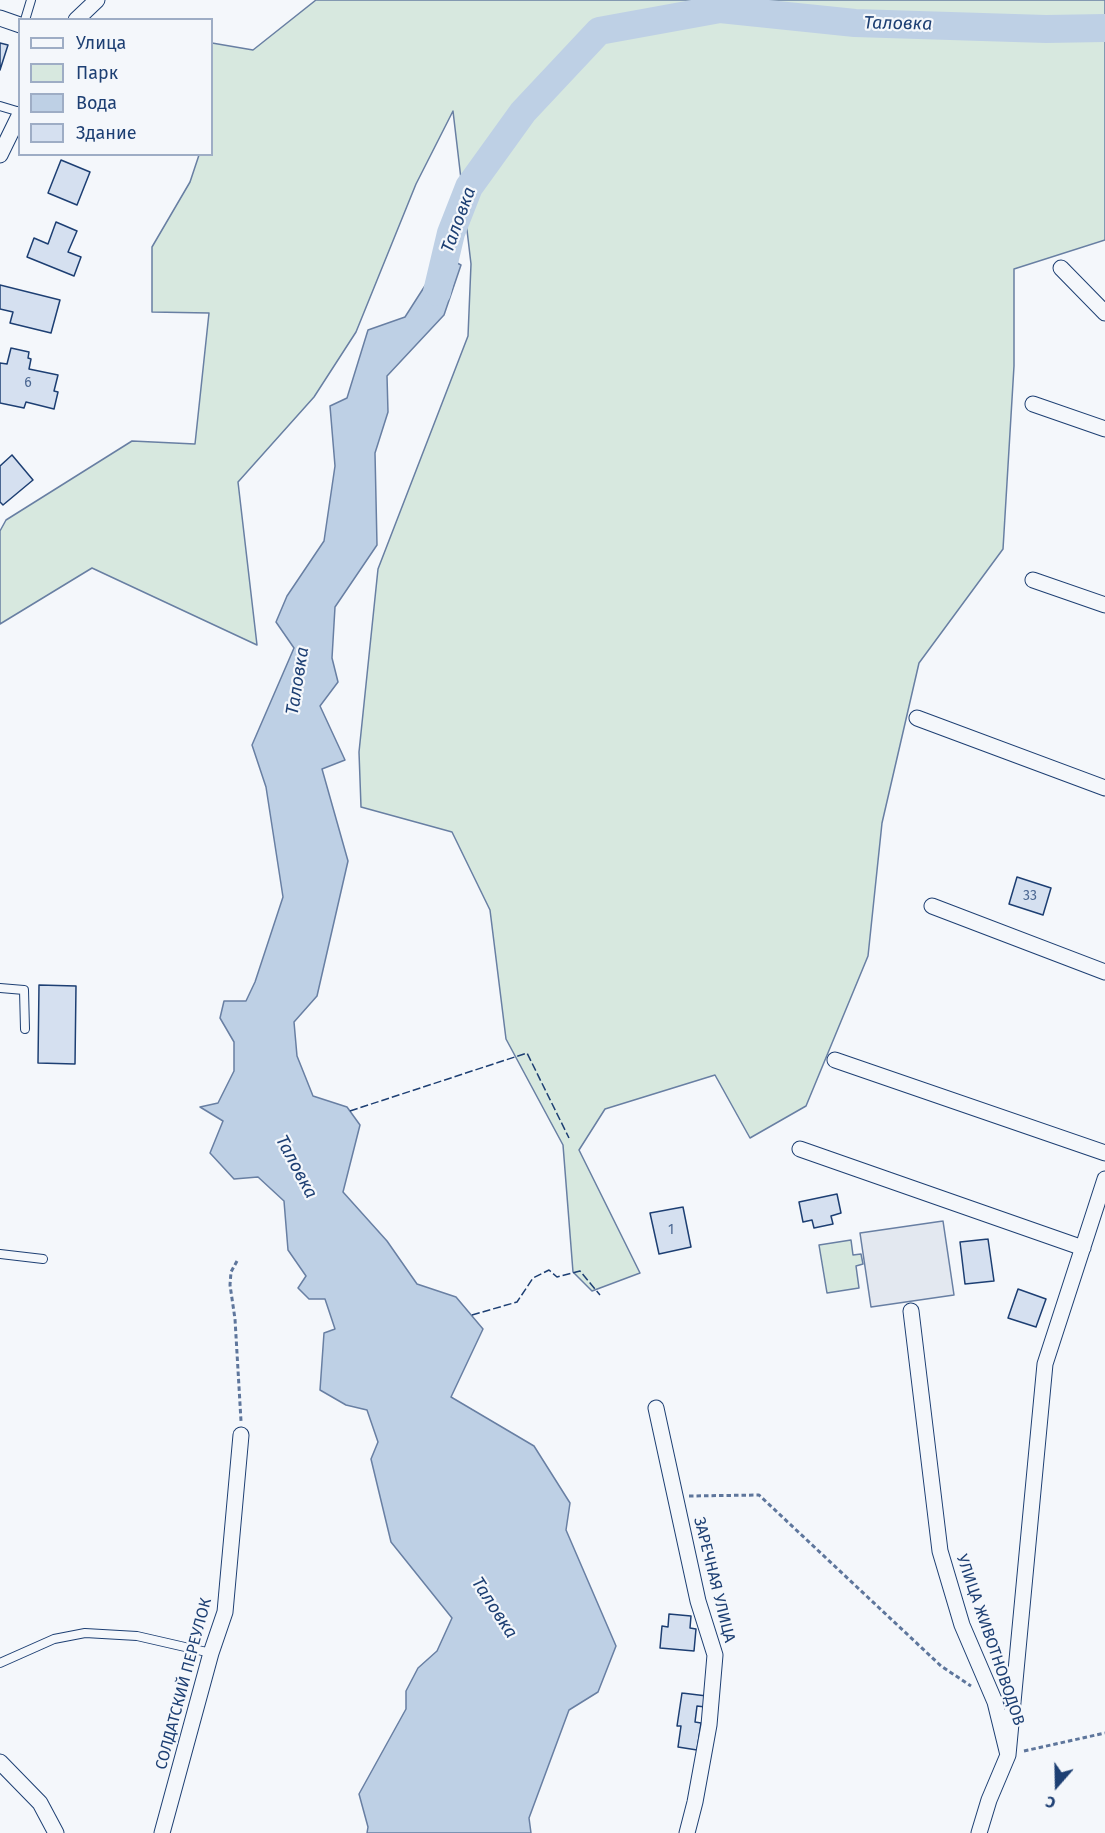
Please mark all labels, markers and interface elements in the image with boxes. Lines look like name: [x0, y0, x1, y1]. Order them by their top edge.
water label: Таловка: [864, 13, 932, 35]
legend: [18, 18, 213, 156]
text: Улица: [76, 32, 126, 54]
text: Парк: [76, 62, 118, 84]
text: Вода: [76, 92, 117, 114]
text: Здание: [76, 122, 137, 144]
water label: Таловка: [437, 184, 481, 256]
house number: 6: [24, 375, 32, 391]
water label: Таловка: [282, 646, 314, 716]
house number: 33: [1023, 888, 1037, 904]
water label: Таловка: [270, 1132, 322, 1202]
house number: 1: [668, 1222, 674, 1238]
street label: ЗАРЕЧНАЯ УЛИЦА: [689, 1515, 739, 1645]
street label: УЛИЦА ЖИВОТНОВОДОВ: [952, 1552, 1028, 1728]
water label: Таловка: [466, 1573, 522, 1643]
street label: СОЛДАТСКИЙ ПЕРЕУЛОК: [152, 1596, 216, 1772]
north arrow: [1027, 1755, 1087, 1815]
text: С: [1043, 1792, 1058, 1813]

